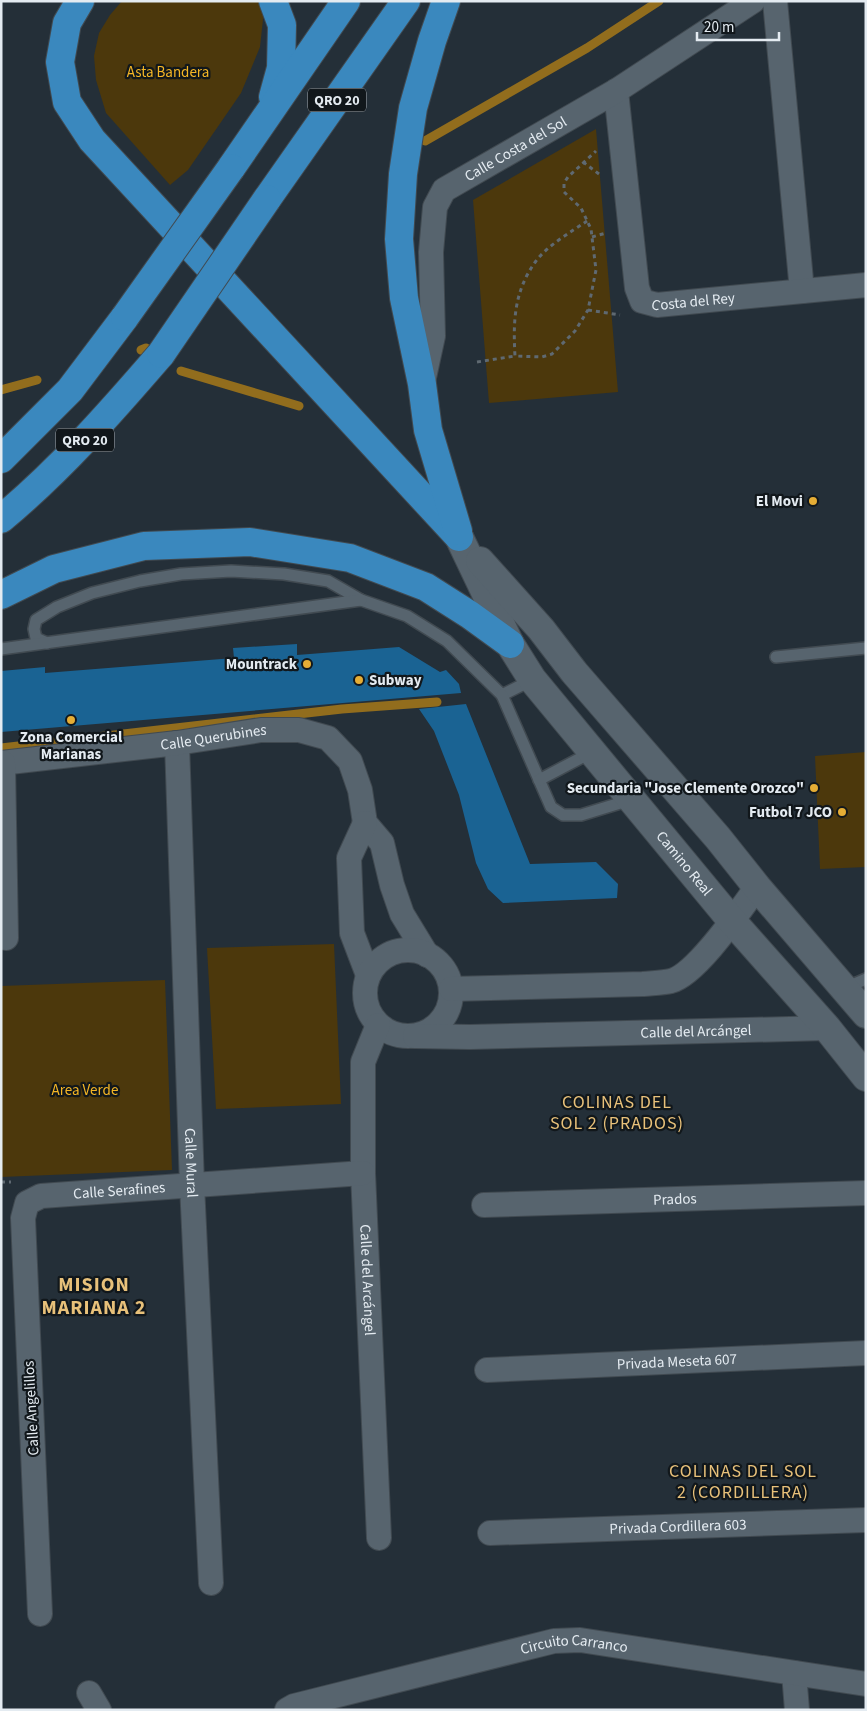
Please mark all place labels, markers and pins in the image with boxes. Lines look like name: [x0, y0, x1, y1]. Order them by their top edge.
place label: El Movi: [756, 491, 803, 512]
marker: El Movi: [807, 495, 819, 507]
place label: Mountrack: [226, 654, 298, 675]
marker: Mountrack: [301, 658, 313, 670]
place label: Subway: [369, 670, 422, 691]
marker: Subway: [353, 674, 365, 686]
marker: Zona Comercial Marianas: [65, 714, 77, 726]
place label: Zona Comercial Marianas: [20, 727, 123, 765]
place label: Secundaria "Jose Clemente Orozco": [567, 778, 804, 799]
marker: Secundaria "Jose Clemente Orozco": [808, 782, 820, 794]
place label: Futbol 7 JCO: [749, 802, 832, 823]
marker: Futbol 7 JCO: [836, 806, 848, 818]

